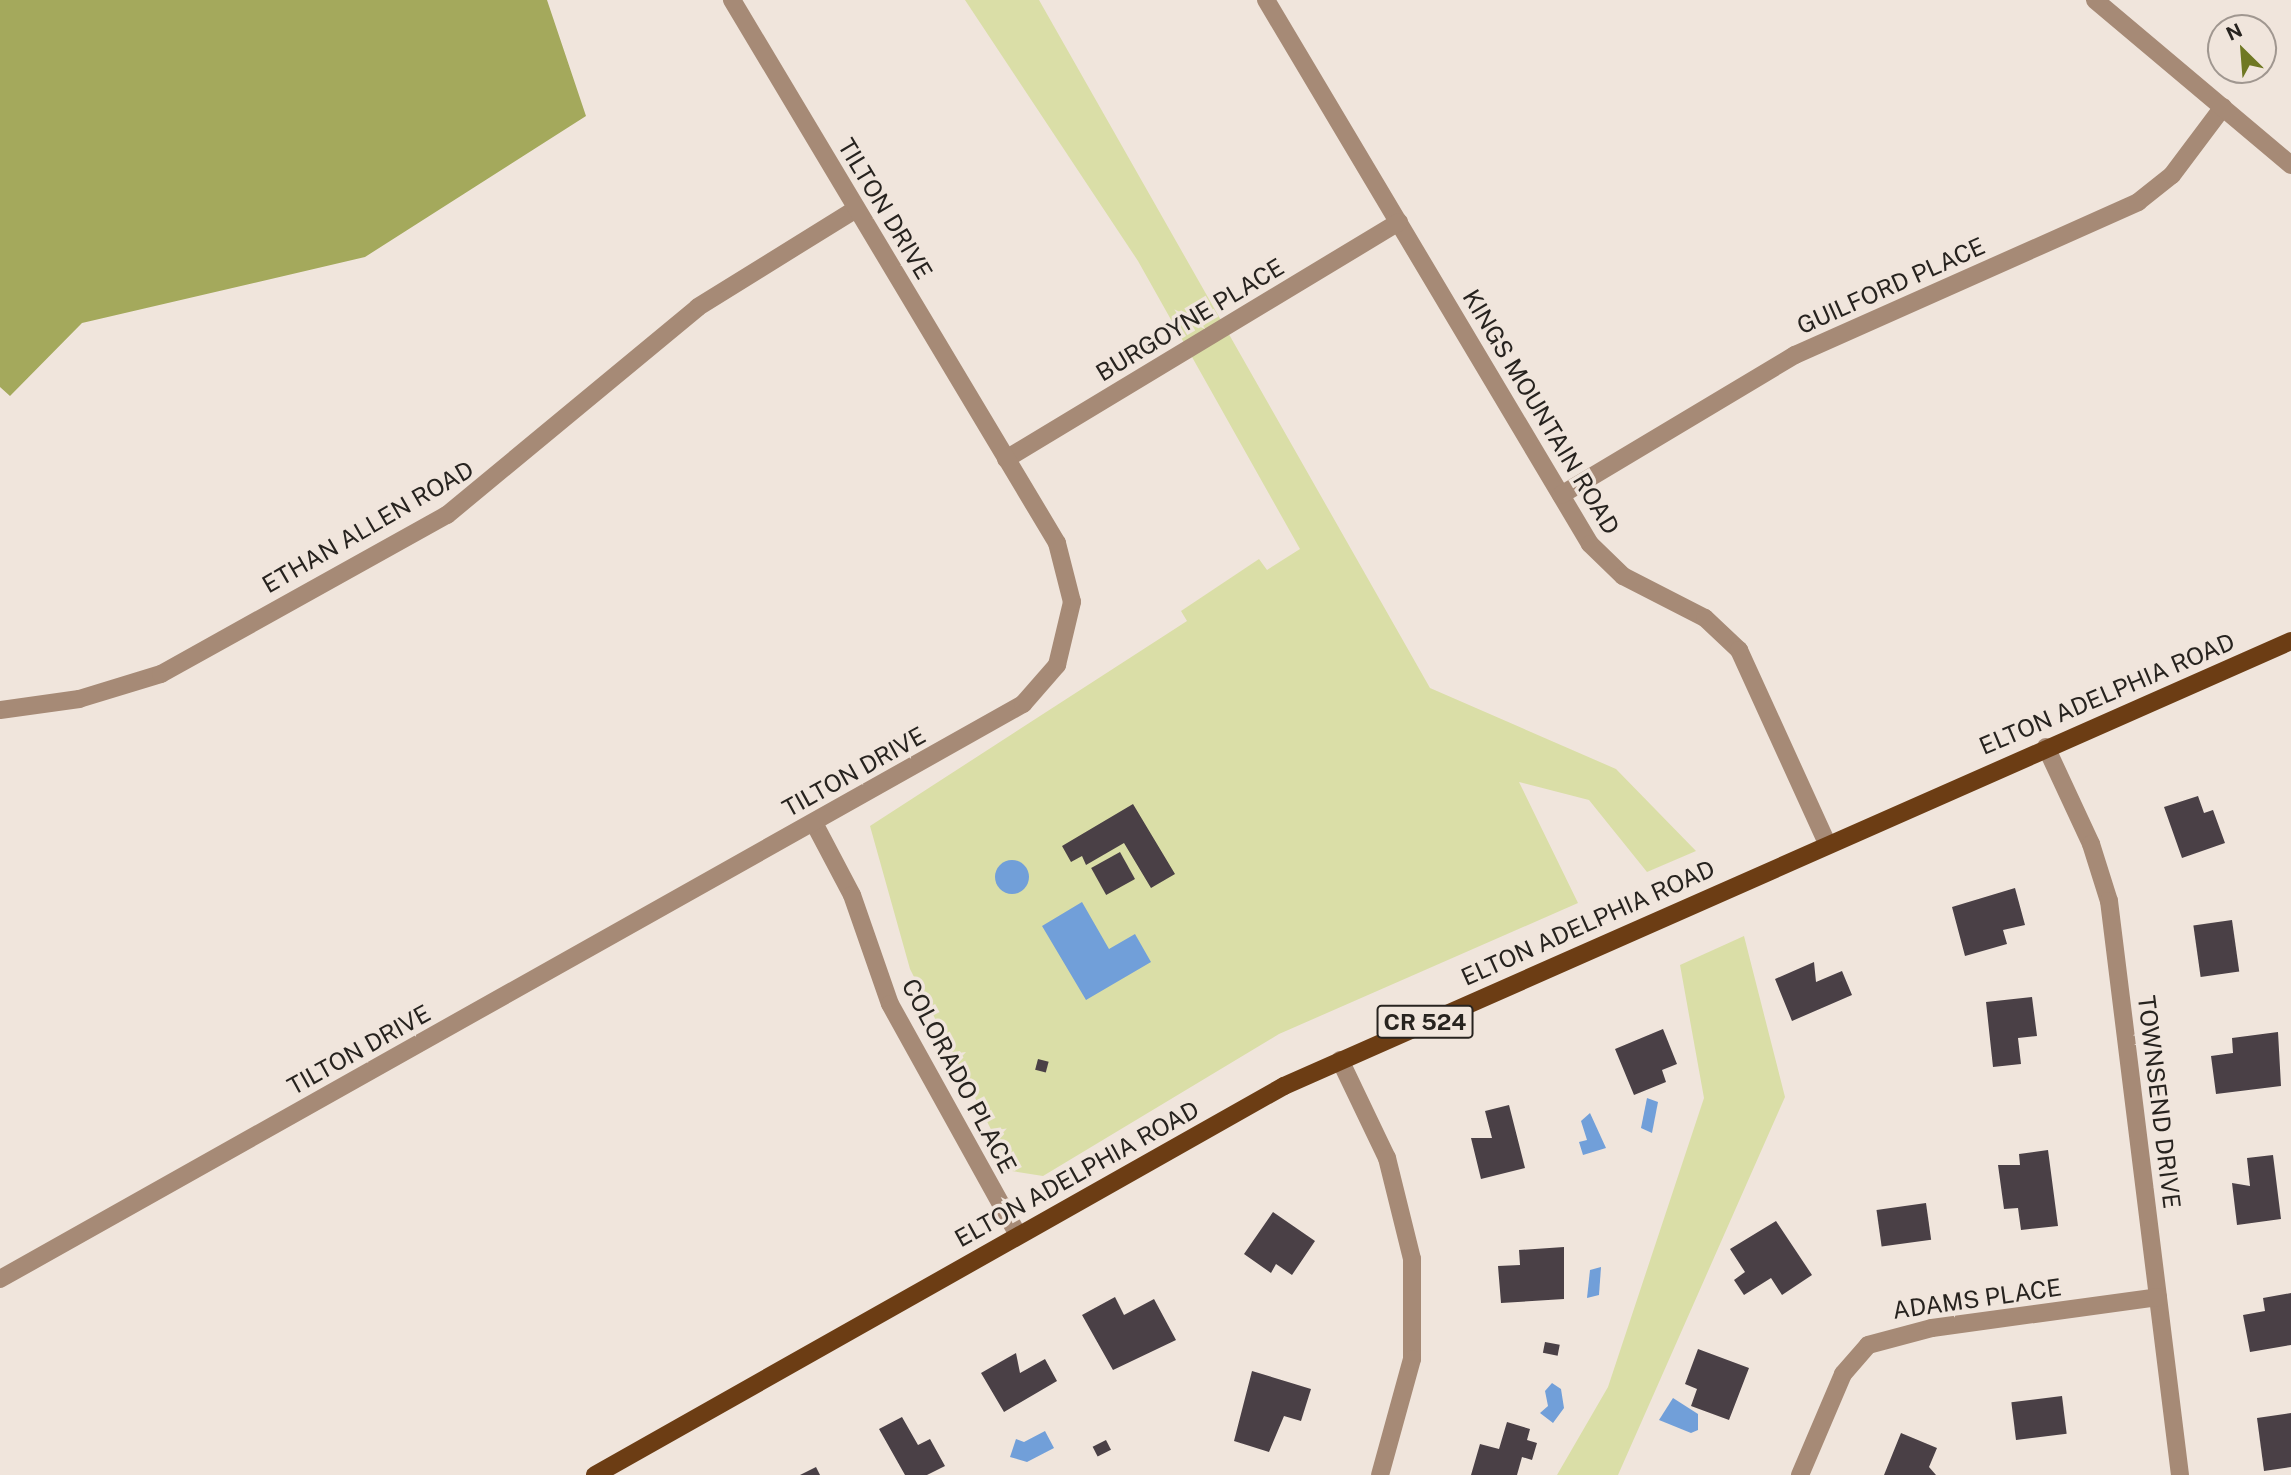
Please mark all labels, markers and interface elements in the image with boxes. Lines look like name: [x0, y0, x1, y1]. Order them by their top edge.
north arrow: [2207, 14, 2277, 84]
text: N: [2223, 19, 2245, 45]
street label: TILTON DRIVE: [832, 133, 938, 285]
street label: GUILFORD PLACE: [1793, 232, 1989, 340]
street label: BURGOYNE PLACE: [1091, 253, 1289, 387]
street label: KINGS MOUNTAIN ROAD: [1456, 284, 1626, 540]
street label: ETHAN ALLEN ROAD: [257, 455, 479, 599]
street label: ELTON ADELPHIA ROAD: [1975, 627, 2239, 761]
street label: TILTON DRIVE: [777, 721, 931, 823]
street label: ELTON ADELPHIA ROAD: [1457, 854, 1719, 992]
street label: COLORADO PLACE: [896, 974, 1022, 1178]
street label: TOWNSEND DRIVE: [2132, 994, 2186, 1210]
street label: TILTON DRIVE: [282, 999, 436, 1101]
road number: CR 524: [1376, 1002, 1474, 1042]
street label: ELTON ADELPHIA ROAD: [950, 1095, 1204, 1253]
street label: ADAMS PLACE: [1891, 1273, 2063, 1325]

